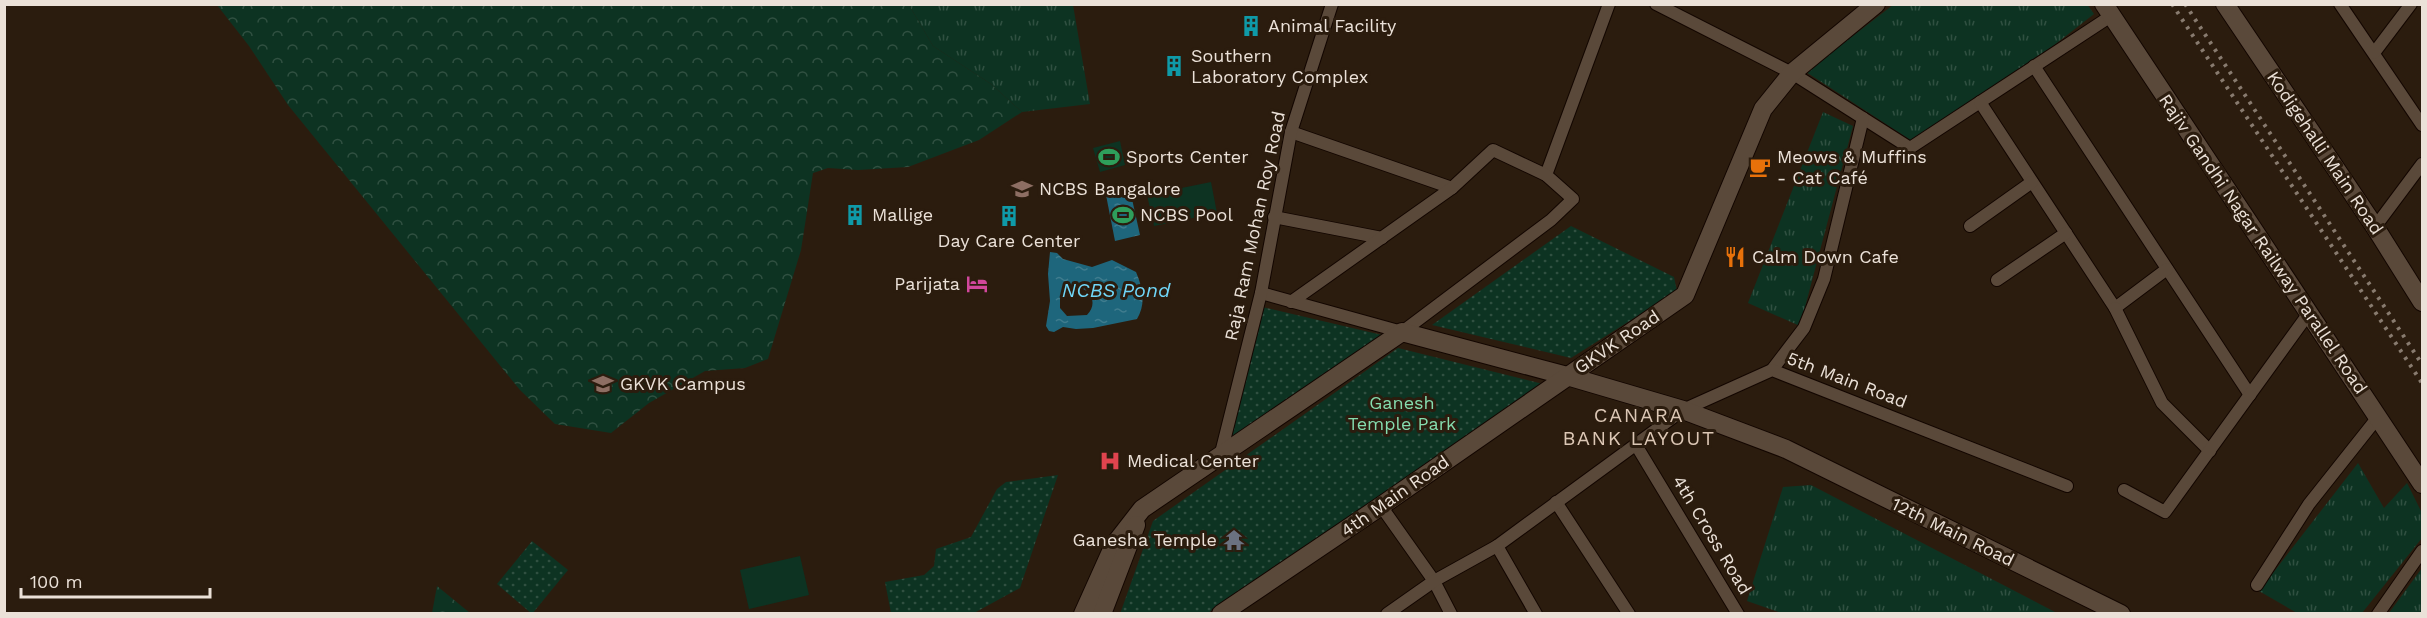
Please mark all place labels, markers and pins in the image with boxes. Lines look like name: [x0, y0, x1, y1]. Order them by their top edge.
building icon: Animal Facility: [1239, 14, 1263, 38]
place label: Animal Facility: [1268, 15, 1397, 36]
place label: Southern Laboratory Complex: [1191, 45, 1368, 87]
building icon: Southern Laboratory Complex: [1162, 54, 1186, 78]
sports icon: Sports Center: [1097, 145, 1121, 169]
place label: Sports Center: [1126, 146, 1249, 167]
place label: Meows & Muffins - Cat Café: [1777, 146, 1927, 188]
cafe icon: Meows & Muffins - Cat Café: [1748, 155, 1772, 179]
school or university icon: NCBS Bangalore: [1010, 177, 1034, 201]
place label: NCBS Bangalore: [1039, 178, 1181, 199]
building icon: Mallige: [843, 203, 867, 227]
sports icon: NCBS Pool: [1111, 203, 1135, 227]
place label: Mallige: [872, 204, 933, 225]
building icon: Day Care Center: [997, 204, 1021, 228]
place label: NCBS Pool: [1140, 204, 1233, 225]
place label: Day Care Center: [938, 230, 1080, 251]
restaurant icon: Calm Down Cafe: [1723, 245, 1747, 269]
place label: Calm Down Cafe: [1752, 246, 1899, 267]
hotel icon: Parijata: [965, 272, 989, 296]
place label: Parijata: [894, 273, 960, 294]
school or university icon: GKVK Campus: [591, 372, 615, 396]
place label: GKVK Campus: [620, 373, 746, 394]
hospital icon: Medical Center: [1098, 449, 1122, 473]
place label: Medical Center: [1127, 450, 1259, 471]
temple icon: Ganesha Temple: [1222, 528, 1246, 552]
place label: Ganesha Temple: [1073, 529, 1217, 550]

